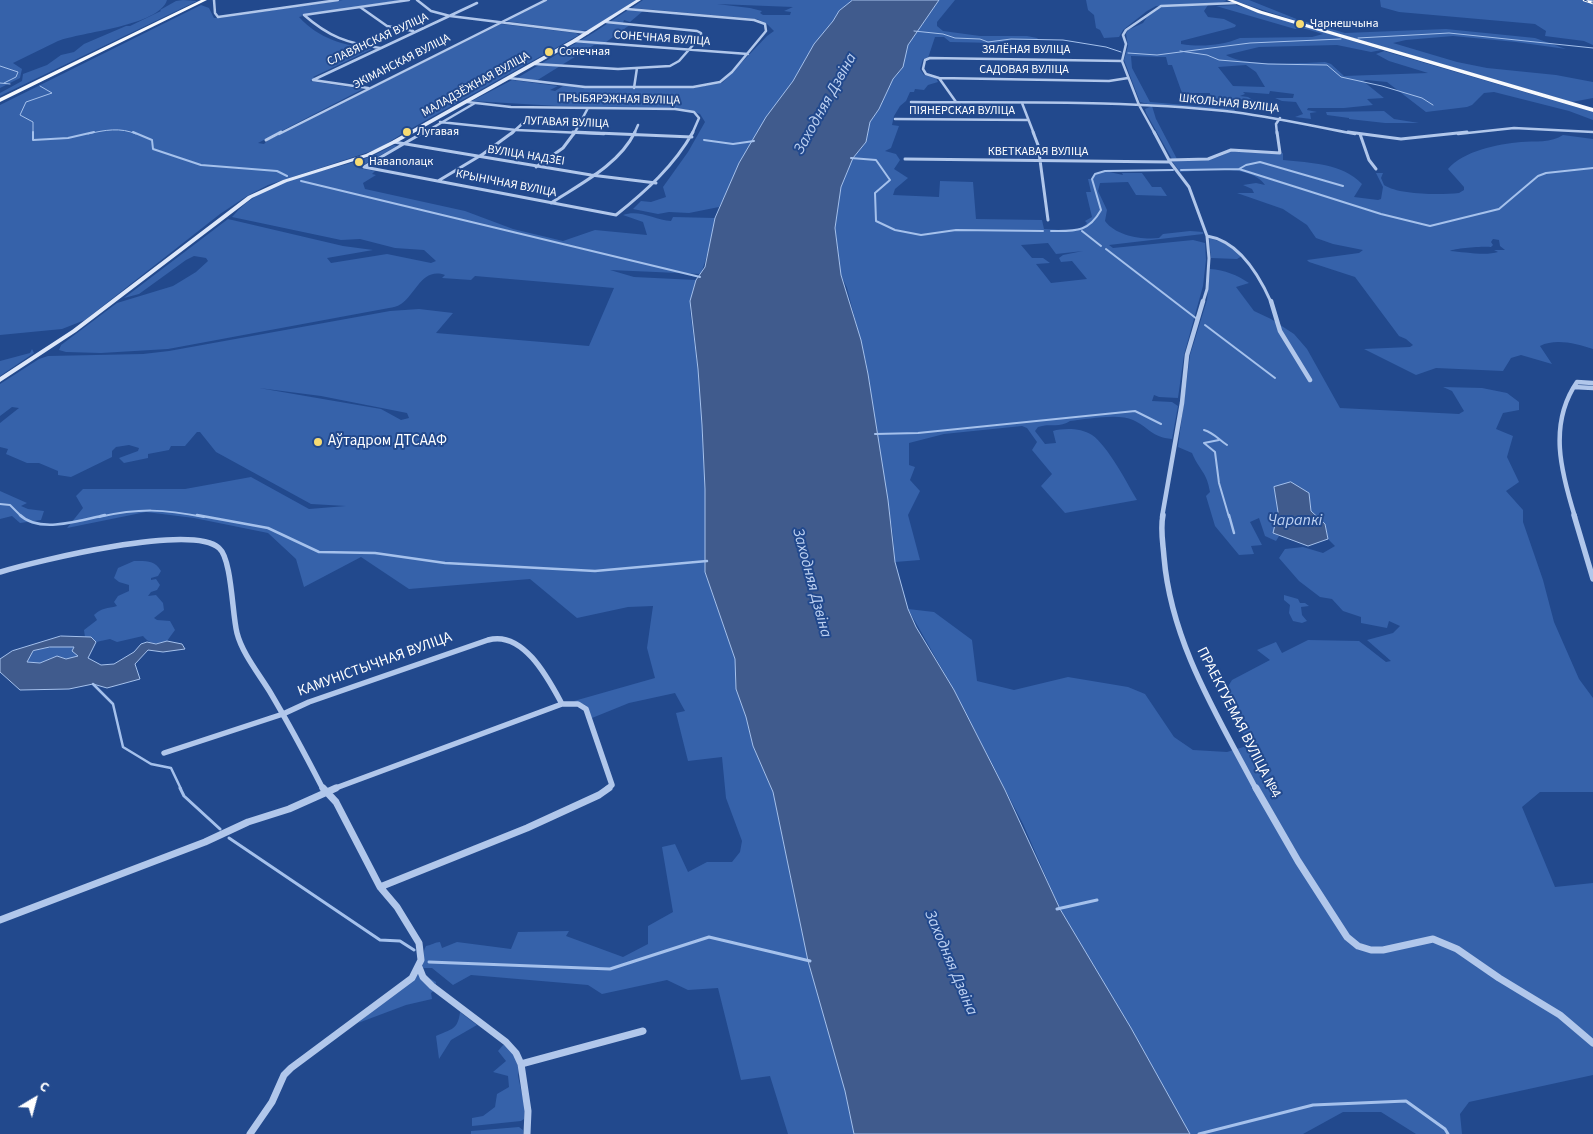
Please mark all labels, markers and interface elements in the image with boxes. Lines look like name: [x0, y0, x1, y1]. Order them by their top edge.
street label: СЛАВЯНСКАЯ ВУЛІЦА: [325, 10, 431, 70]
place label: Чарнешчына: [1310, 17, 1379, 31]
marker: Чарнешчына: [1294, 18, 1306, 30]
street label: СОНЕЧНАЯ ВУЛІЦА: [613, 28, 711, 50]
street label: ЭКІМАНСКАЯ ВУЛІЦА: [351, 31, 453, 93]
street label: ЗЯЛЁНАЯ ВУЛІЦА: [982, 43, 1070, 57]
place label: Сонечная: [559, 45, 610, 59]
marker: Сонечная: [543, 46, 555, 58]
street label: МАЛАДЗЁЖНАЯ ВУЛІЦА: [420, 49, 532, 121]
water label: Заходняя Дзвіна: [790, 50, 862, 158]
street label: САДОВАЯ ВУЛІЦА: [979, 63, 1069, 77]
street label: ПРЫБЯРЭЖНАЯ ВУЛІЦА: [558, 92, 680, 108]
street label: ШКОЛЬНАЯ ВУЛІЦА: [1178, 92, 1280, 116]
street label: ПІЯНЕРСКАЯ ВУЛІЦА: [909, 104, 1015, 118]
street label: ЛУГАВАЯ ВУЛІЦА: [523, 114, 609, 132]
place label: Лугавая: [417, 125, 459, 139]
marker: Лугавая: [401, 126, 413, 138]
street label: ВУЛІЦА НАДЗЕІ: [486, 143, 566, 169]
street label: КВЕТКАВАЯ ВУЛІЦА: [988, 145, 1088, 159]
place label: Наваполацк: [369, 155, 433, 169]
marker: Наваполацк: [353, 156, 365, 168]
street label: КРЫНІЧНАЯ ВУЛІЦА: [454, 167, 558, 201]
place label: Аўтадром ДТСААФ: [328, 433, 447, 451]
marker: Аўтадром ДТСААФ: [312, 436, 324, 448]
water label: Чарапкі: [1268, 511, 1322, 531]
water label: Заходняя Дзвіна: [787, 526, 835, 640]
street label: КАМУНІСТЫЧНАЯ ВУЛІЦА: [295, 629, 455, 701]
street label: ПРАЕКТУЕМАЯ ВУЛІЦА №4: [1192, 644, 1284, 802]
water label: Заходняя Дзвіна: [919, 907, 981, 1019]
north arrow: [10, 1074, 60, 1124]
text: С: [35, 1077, 53, 1097]

